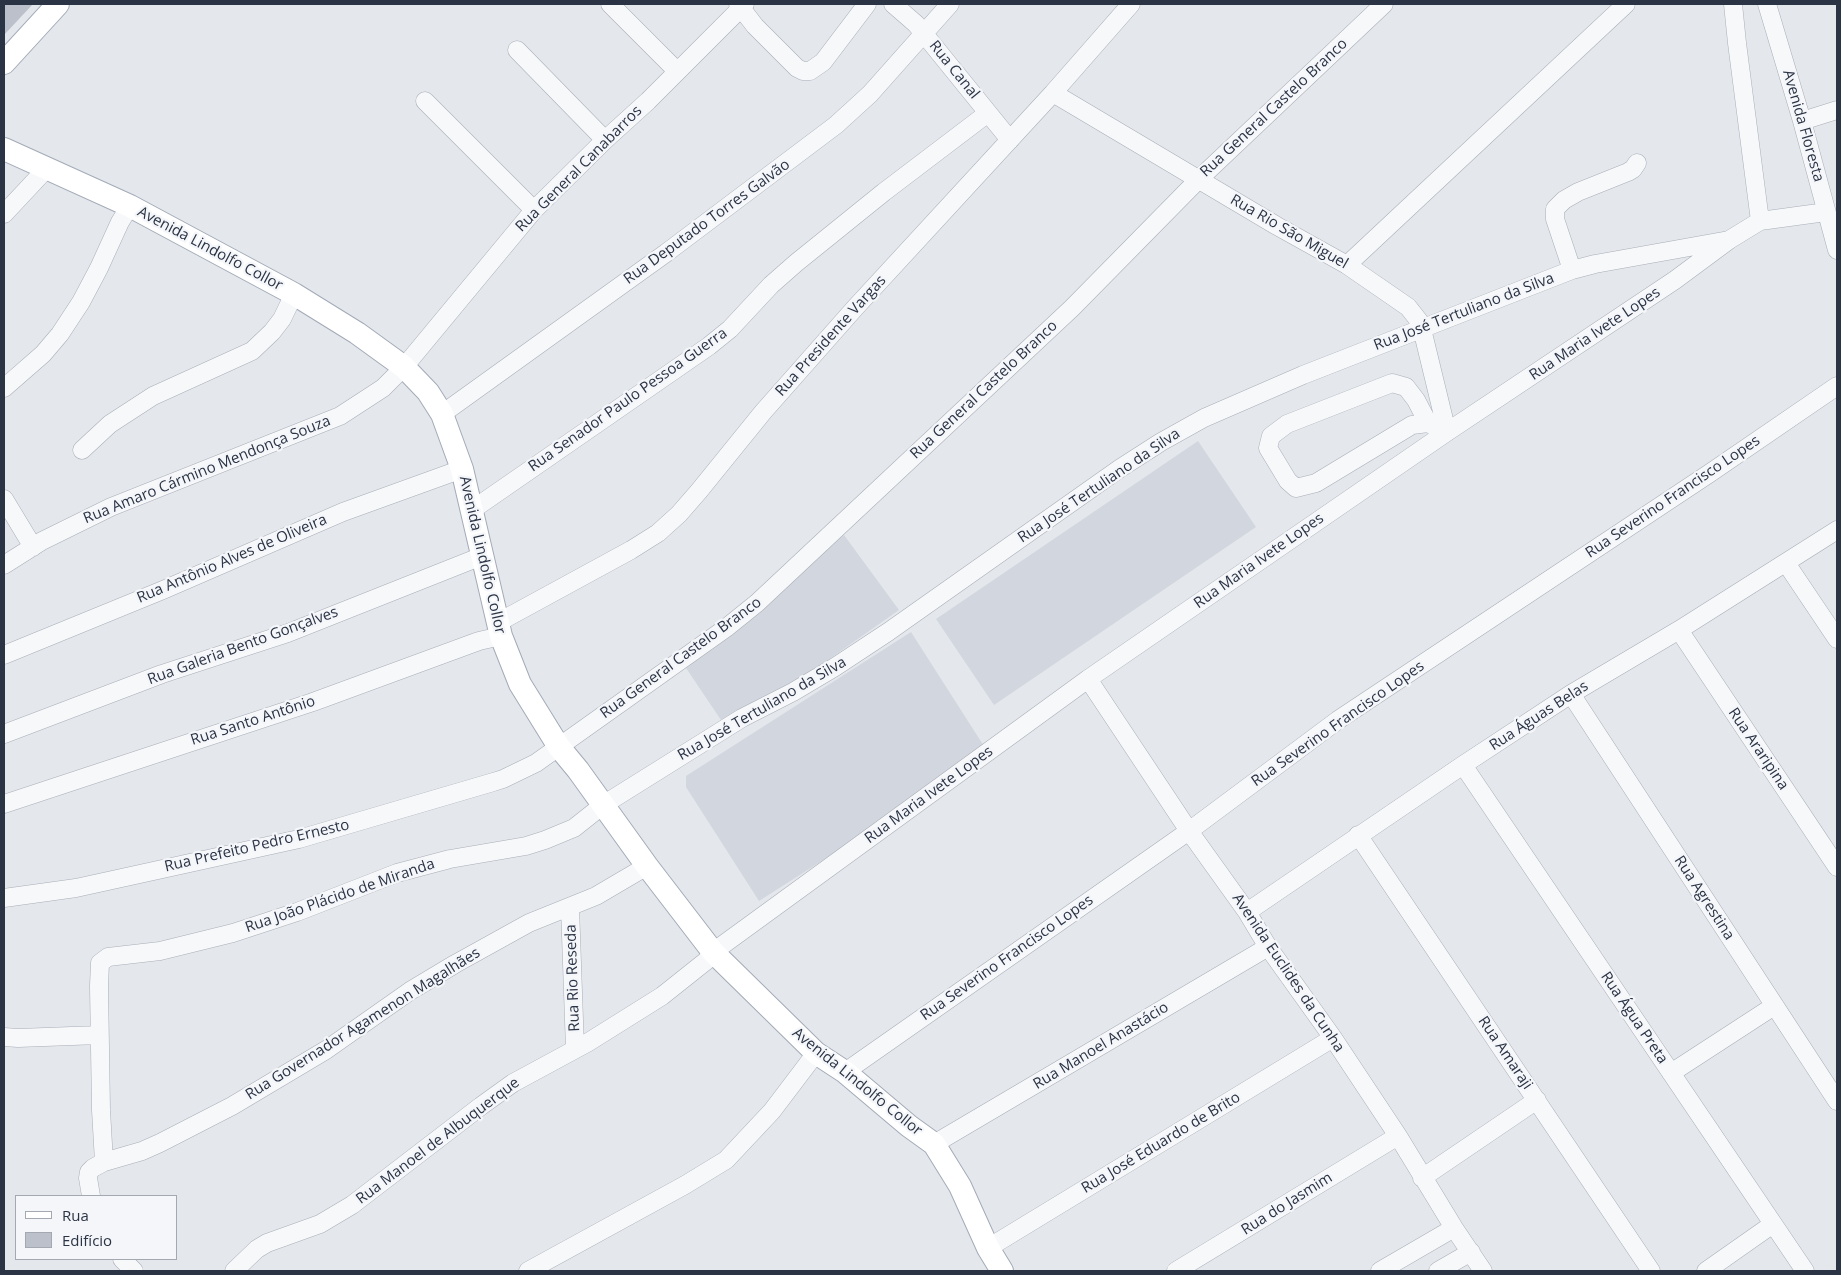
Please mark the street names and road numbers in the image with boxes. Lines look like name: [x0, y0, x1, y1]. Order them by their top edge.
street label: Rua General Castelo Branco: [1197, 35, 1351, 181]
street label: Rua Canal: [925, 37, 983, 103]
street label: Avenida Floresta: [1778, 68, 1828, 184]
street label: Rua General Canabarros: [512, 102, 646, 236]
street label: Rua Deputado Torres Galvão: [620, 156, 794, 288]
street label: Rua Rio São Miguel: [1227, 191, 1351, 273]
street label: Avenida Lindolfo Collor: [134, 203, 286, 295]
street label: Rua José Tertuliano da Silva: [1371, 269, 1557, 355]
street label: Rua Presidente Vargas: [772, 272, 890, 400]
street label: Rua Maria Ivete Lopes: [1526, 283, 1664, 385]
street label: Rua General Castelo Branco: [907, 317, 1061, 463]
street label: Rua Senador Paulo Pessoa Guerra: [525, 324, 731, 476]
street label: Rua Amaro Cármino Mendonça Souza: [81, 412, 333, 528]
street label: Rua José Tertuliano da Silva: [1015, 425, 1183, 547]
street label: Rua Severino Francisco Lopes: [1582, 432, 1764, 562]
street label: Avenida Lindolfo Collor: [455, 474, 509, 636]
street label: Rua Maria Ivete Lopes: [1191, 509, 1327, 613]
street label: Rua Antônio Alves de Oliveira: [134, 511, 330, 607]
street label: Rua General Castelo Branco: [597, 593, 765, 723]
street label: Rua Galeria Bento Gonçalves: [145, 603, 341, 689]
street label: Rua José Tertuliano da Silva: [675, 653, 849, 765]
street label: Rua Severino Francisco Lopes: [1248, 657, 1428, 791]
street label: Rua Águas Belas: [1486, 677, 1592, 755]
street label: Rua Santo Antônio: [189, 692, 317, 750]
street label: Rua Araripina: [1724, 705, 1792, 793]
street label: Rua Maria Ivete Lopes: [861, 742, 997, 848]
street label: Rua Prefeito Pedro Ernesto: [163, 816, 351, 876]
street label: Rua Agrestina: [1670, 853, 1738, 943]
street label: Rua João Plácido de Miranda: [243, 855, 437, 937]
street label: Avenida Euclides da Cunha: [1228, 890, 1348, 1056]
street label: Rua Severino Francisco Lopes: [917, 891, 1097, 1025]
street label: Rua Rio Reseda: [562, 924, 584, 1032]
street label: Rua Governador Agamenon Magalhães: [242, 944, 484, 1104]
street label: Rua Água Preta: [1597, 969, 1671, 1067]
street label: Rua Manoel Anastácio: [1030, 998, 1172, 1094]
street label: Rua Amaraji: [1474, 1013, 1536, 1093]
street label: Avenida Lindolfo Collor: [788, 1024, 926, 1140]
street label: Rua Manoel de Albuquerque: [353, 1074, 523, 1208]
street label: Rua José Eduardo de Brito: [1078, 1088, 1244, 1198]
street label: Rua do Jasmim: [1238, 1169, 1336, 1239]

